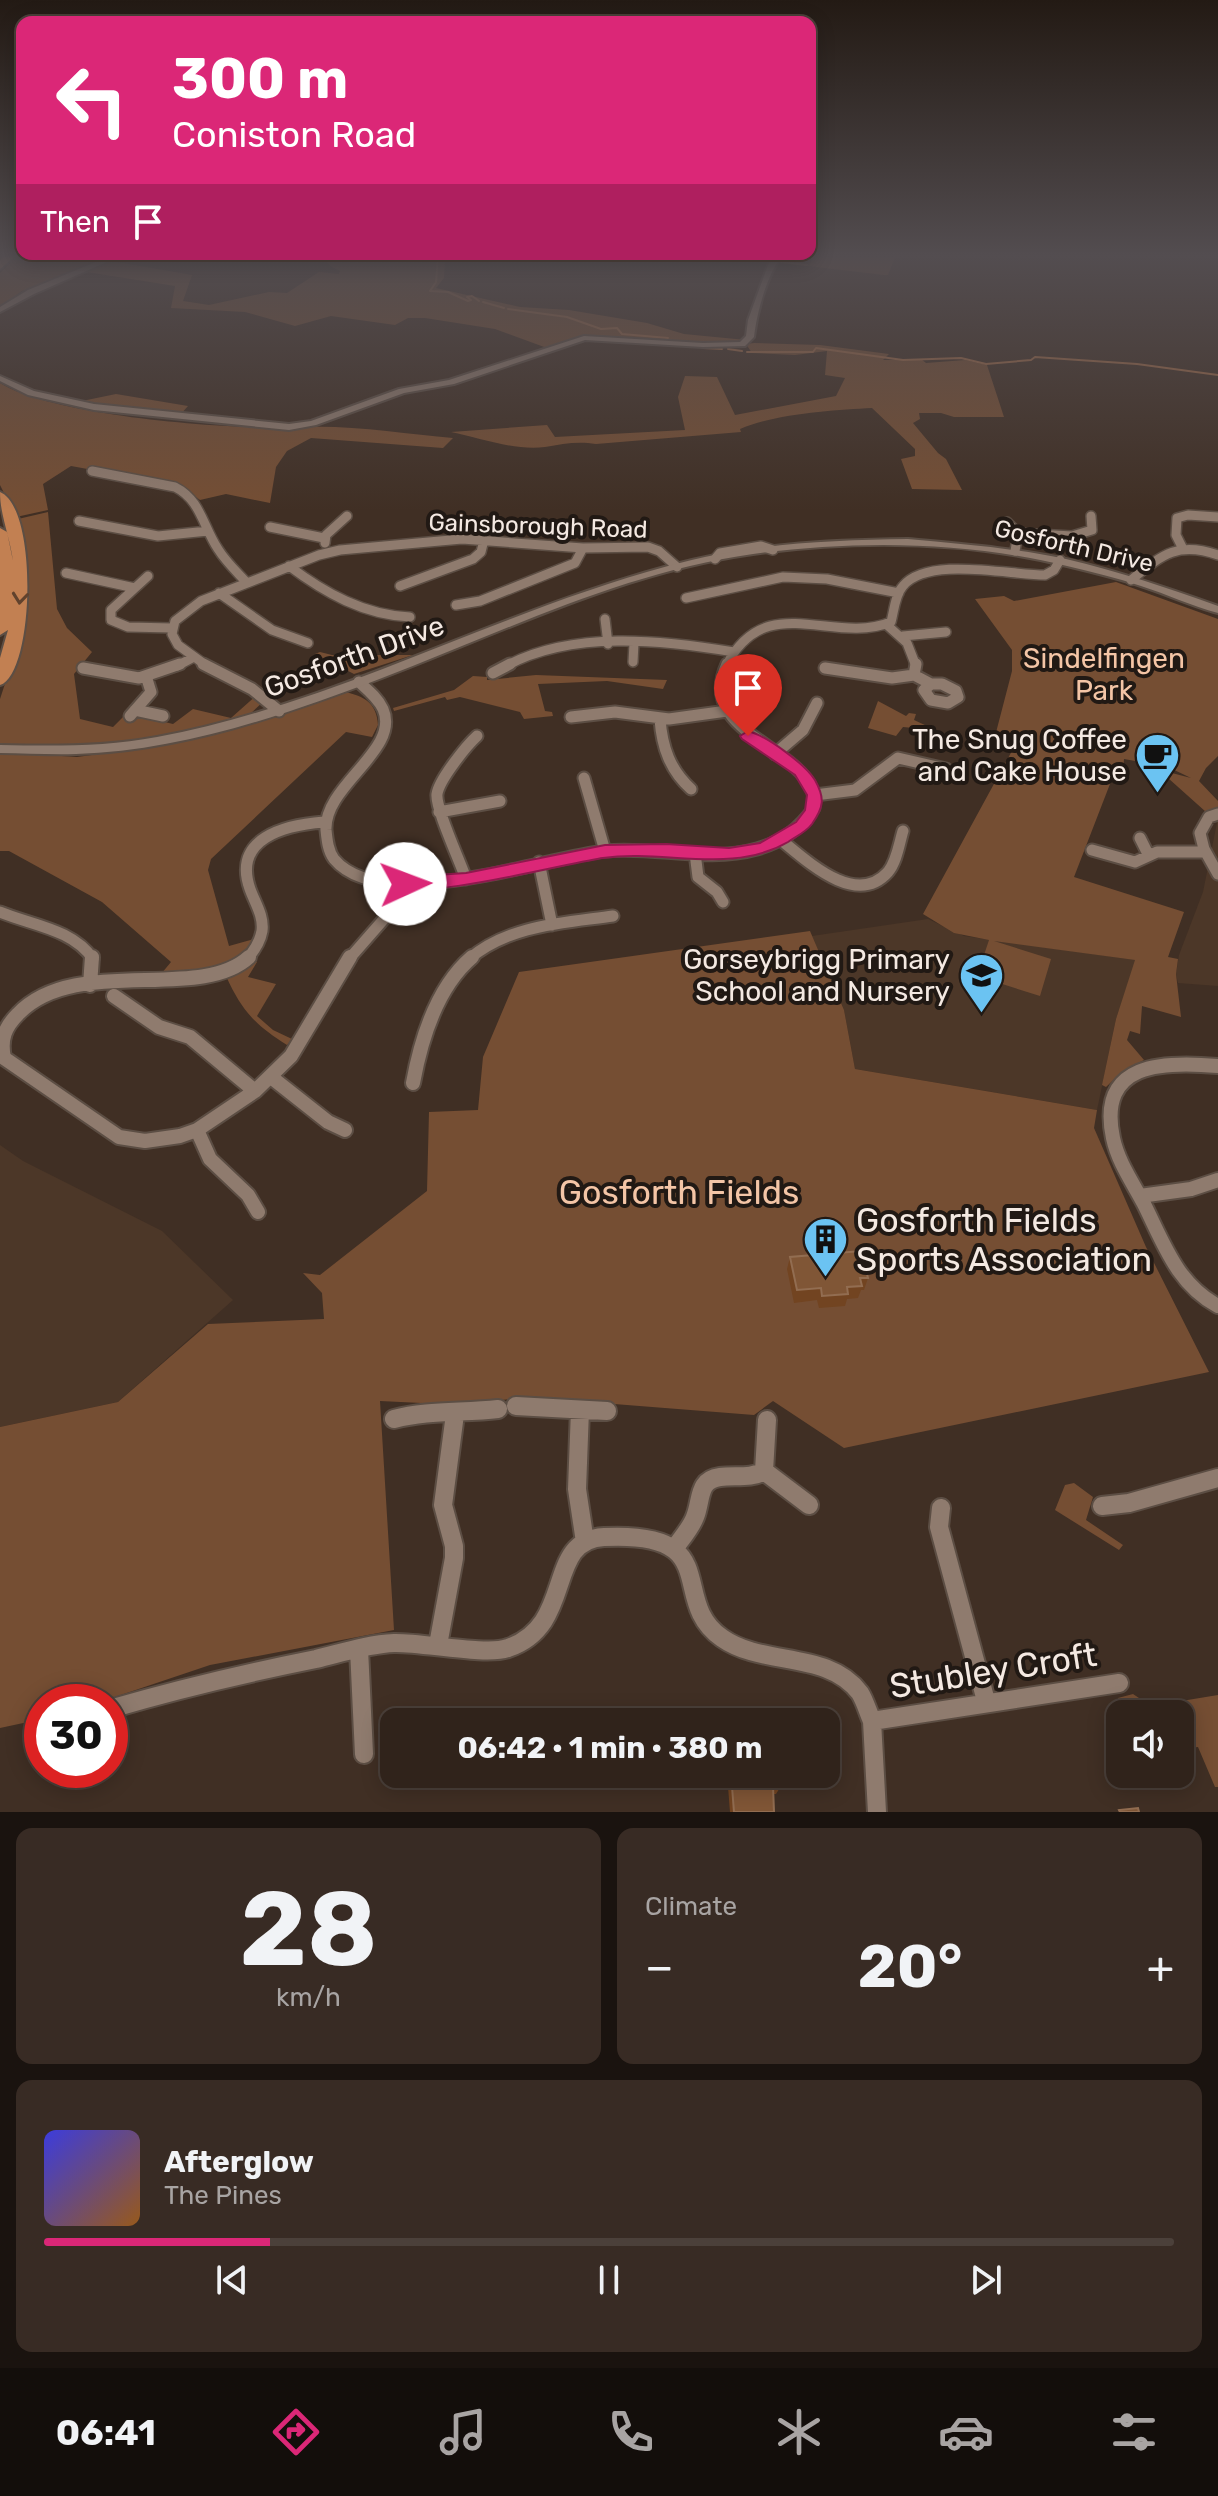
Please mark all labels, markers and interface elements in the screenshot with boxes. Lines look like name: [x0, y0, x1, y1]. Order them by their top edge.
text: 300 m: [172, 46, 348, 112]
icon: left: [40, 48, 144, 152]
text: Coniston Road: [172, 113, 416, 156]
icon: arrive: [126, 200, 170, 244]
text: Then: [40, 204, 110, 240]
street label: Gainsborough Road: [428, 508, 648, 544]
street label: Gosforth Drive: [992, 514, 1156, 578]
one-way arrow: [12, 591, 29, 605]
street label: Gosforth Drive: [260, 609, 449, 704]
park label: Sindelfingen Park: [1023, 642, 1185, 707]
pin: [714, 654, 782, 736]
icon: arrive: [726, 666, 770, 710]
place label: The Snug Coffee and Cake House: [912, 723, 1127, 788]
cafe icon: The Snug Coffee and Cake House: [1134, 731, 1182, 794]
position arrow: [363, 842, 447, 926]
place label: Gorseybrigg Primary School and Nursery: [683, 943, 950, 1008]
school or university icon: Gorseybrigg Primary School and Nursery: [957, 951, 1005, 1014]
park label: Gosforth Fields: [559, 1172, 799, 1213]
place label: Gosforth Fields Sports Association: [856, 1200, 1152, 1280]
building icon: Gosforth Fields Sports Association: [801, 1216, 849, 1279]
street label: Stubley Croft: [887, 1634, 1099, 1707]
speed limit sign: 30: [24, 1684, 128, 1788]
map controls: [1106, 1700, 1194, 1788]
button: sound: [1106, 1700, 1194, 1788]
text: 06:42 · 1 min · 380 m: [457, 1730, 763, 1766]
text: 28: [239, 1868, 378, 1991]
text: Climate: [645, 1891, 737, 1922]
text: 20°: [858, 1931, 962, 2002]
text: −: [645, 1941, 674, 1993]
text: +: [1147, 1941, 1174, 1993]
text: km/h: [276, 1982, 341, 2013]
text: Afterglow: [164, 2144, 314, 2180]
text: The Pines: [164, 2180, 282, 2211]
icon: previous: [210, 2258, 254, 2302]
icon: pause: [587, 2258, 631, 2302]
icon: next: [964, 2258, 1008, 2302]
icon: directions: [268, 2404, 324, 2460]
icon: music: [435, 2404, 491, 2460]
icon: phone: [603, 2404, 659, 2460]
icon: climate: [771, 2404, 827, 2460]
icon: car: [938, 2404, 994, 2460]
icon: filters: [1106, 2404, 1162, 2460]
text: 06:41: [56, 2411, 156, 2454]

